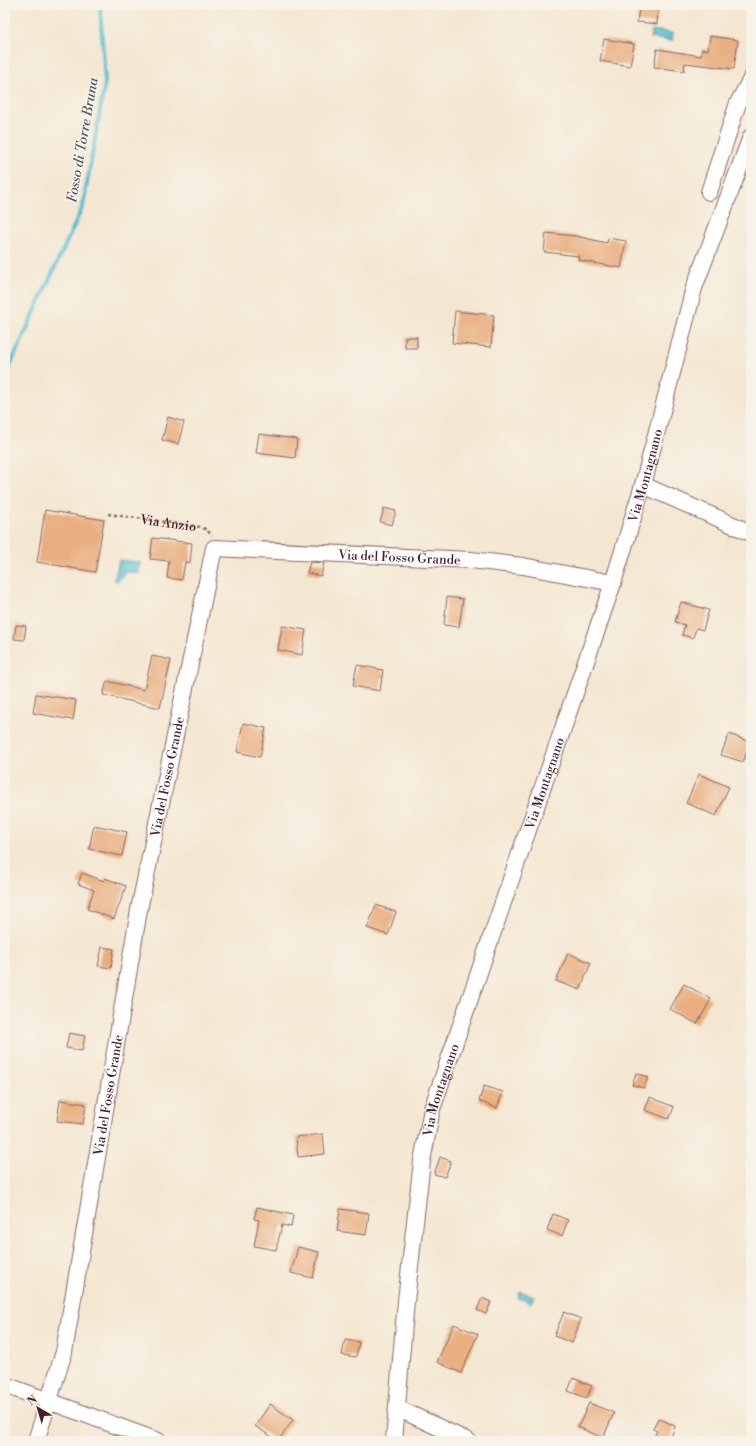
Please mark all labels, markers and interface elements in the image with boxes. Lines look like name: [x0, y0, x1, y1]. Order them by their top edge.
water label: Fosso di Torre Bruna: [63, 76, 103, 204]
street label: Via Montagnano: [625, 427, 666, 525]
street label: Via Anzio: [138, 511, 197, 535]
street label: Via del Fosso Grande: [337, 547, 461, 569]
street label: Via del Fosso Grande: [147, 715, 188, 839]
street label: Via Montagnano: [522, 735, 568, 832]
street label: Via del Fosso Grande: [90, 1033, 127, 1158]
street label: Via Montagnano: [420, 1042, 463, 1139]
north arrow: [18, 1388, 58, 1428]
text: N: [25, 1393, 40, 1409]

